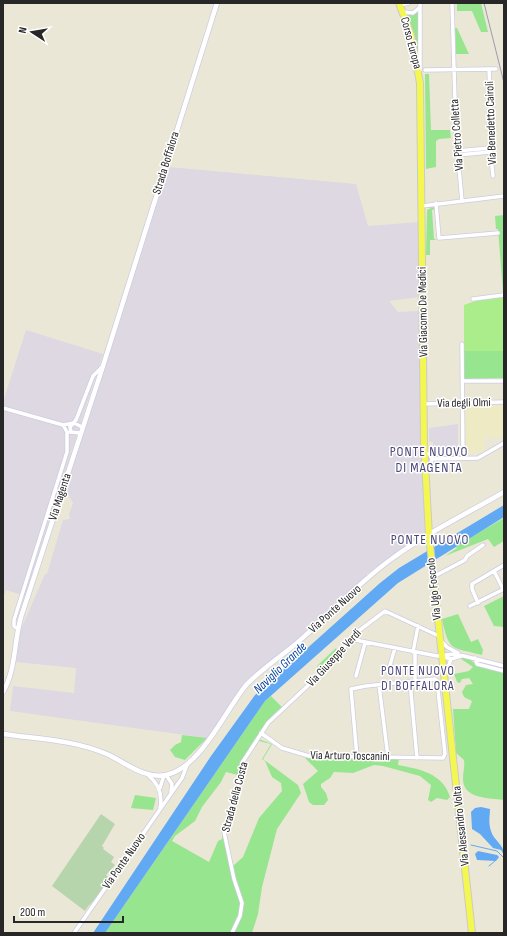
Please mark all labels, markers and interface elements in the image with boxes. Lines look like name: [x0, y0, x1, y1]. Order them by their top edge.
north arrow: [12, 12, 52, 52]
street label: Corso Europa: [397, 15, 425, 71]
text: N: [16, 26, 30, 34]
street label: Via Benedetto Cairoli: [482, 81, 500, 165]
street label: Via Pietro Colletta: [447, 98, 467, 171]
street label: Strada Boffalora: [149, 129, 183, 196]
street label: Via Giacomo De Medici: [415, 267, 431, 357]
street label: Via degli Olmi: [437, 395, 491, 411]
district label: PONTE NUOVO DI MAGENTA: [390, 443, 468, 476]
street label: Via Magenta: [45, 471, 75, 523]
district label: PONTE NUOVO: [391, 531, 469, 548]
street label: Via Ugo Foscolo: [423, 557, 445, 621]
street label: Via Ponte Nuovo: [306, 582, 364, 636]
street label: Via Giuseppe Verdi: [303, 626, 365, 690]
water label: Naviglio Grande: [250, 639, 310, 697]
district label: PONTE NUOVO DI BOFFALORA: [381, 663, 455, 694]
street label: Via Arturo Toscanini: [310, 748, 390, 764]
street label: Strada della Costa: [218, 760, 252, 834]
street label: Via Alessandro Volta: [449, 785, 473, 867]
street label: Via Ponte Nuovo: [99, 830, 149, 892]
scale bar: [14, 898, 123, 924]
text: 200 m: [20, 905, 46, 920]

